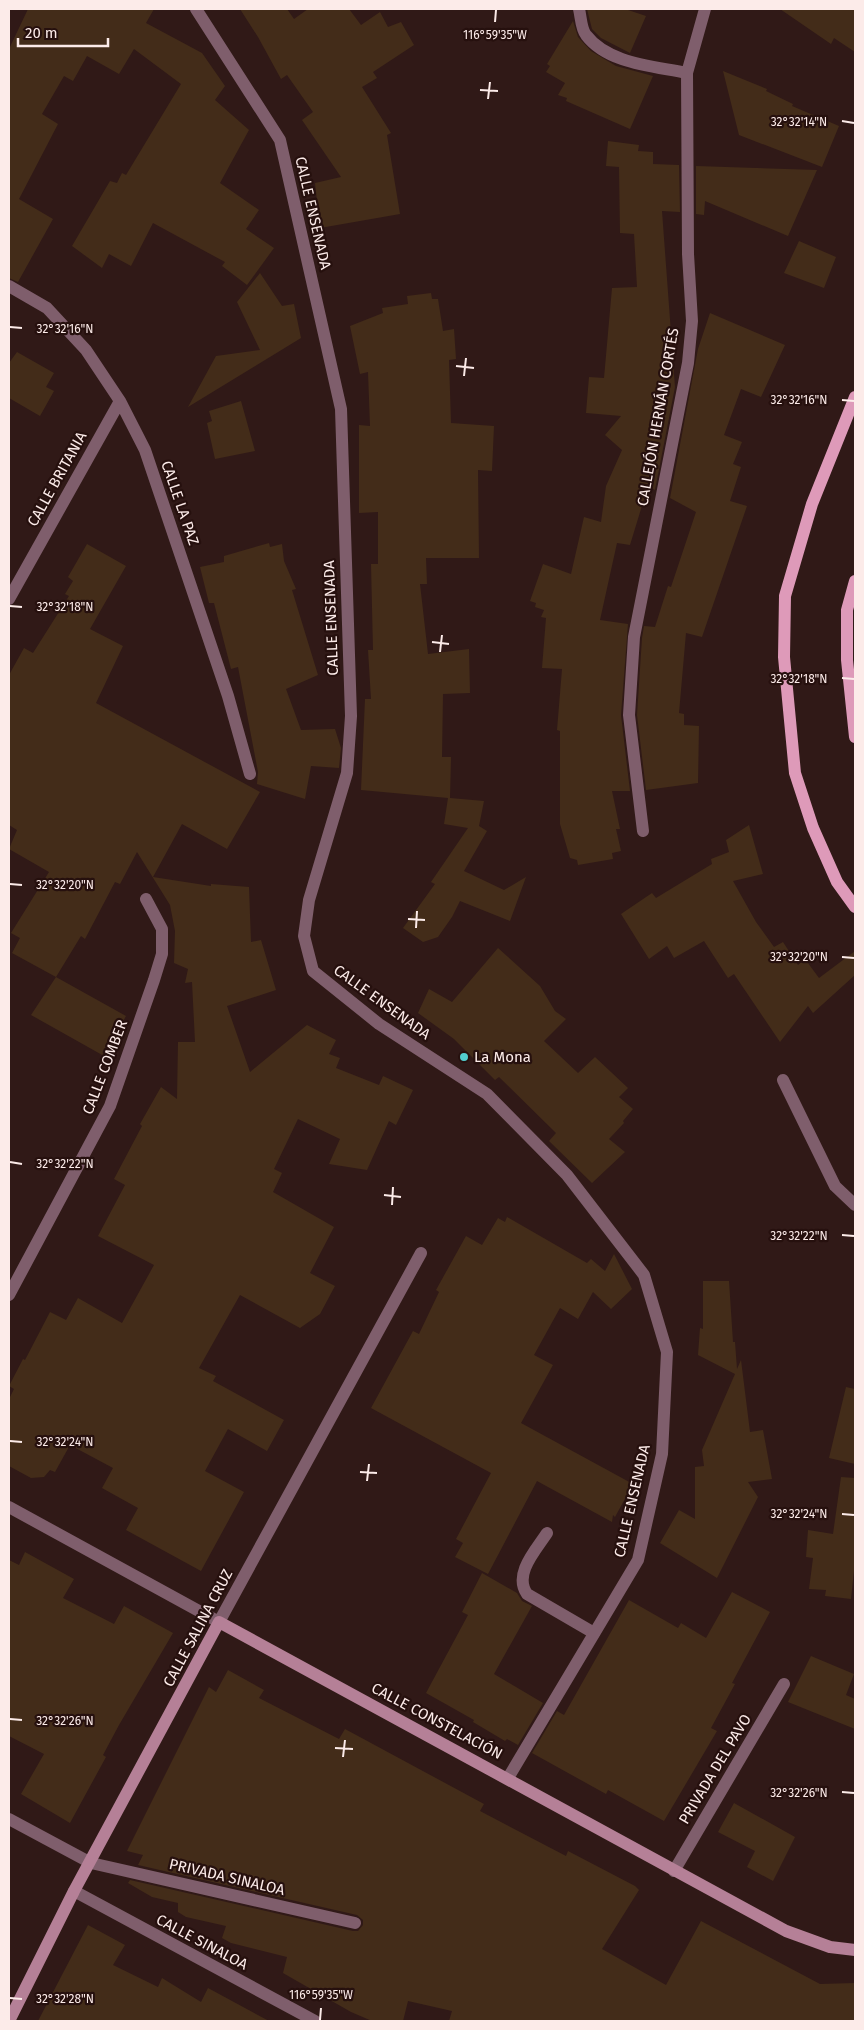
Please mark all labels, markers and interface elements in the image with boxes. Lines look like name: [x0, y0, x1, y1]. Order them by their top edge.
scale bar: [18, 15, 108, 47]
text: 20 m: [25, 24, 58, 42]
text: 116°59'35"W: [463, 28, 527, 42]
text: 32°32'14"N: [771, 115, 827, 129]
street label: CALLE ENSENADA: [291, 155, 335, 272]
text: 32°32'16"N: [37, 322, 93, 336]
street label: CALLEJÓN HERNÁN CORTÉS: [633, 327, 683, 507]
text: 32°32'16"N: [771, 393, 827, 407]
street label: CALLE BRITANIA: [24, 428, 91, 529]
street label: CALLE LA PAZ: [157, 458, 203, 548]
street label: CALLE ENSENADA: [320, 560, 342, 676]
text: 32°32'18"N: [36, 600, 94, 614]
text: 32°32'18"N: [770, 672, 828, 686]
text: 32°32'20"N: [36, 878, 94, 892]
text: 32°32'20"N: [770, 950, 828, 964]
street label: CALLE ENSENADA: [330, 961, 434, 1043]
street label: CALLE COMBER: [79, 1017, 131, 1117]
place label: La Mona: [474, 1048, 531, 1066]
marker: La Mona: [458, 1051, 470, 1063]
text: 32°32'22"N: [36, 1157, 94, 1171]
text: 32°32'22"N: [770, 1229, 828, 1243]
text: 32°32'24"N: [37, 1435, 93, 1449]
street label: CALLE ENSENADA: [610, 1442, 654, 1559]
text: 32°32'24"N: [771, 1507, 827, 1521]
street label: CALLE SALINA CRUZ: [159, 1566, 237, 1690]
street label: CALLE CONSTELACIÓN: [368, 1679, 506, 1763]
street label: PRIVADA DEL PAVO: [675, 1711, 755, 1827]
text: 32°32'26"N: [36, 1714, 94, 1728]
text: 32°32'26"N: [770, 1786, 828, 1800]
street label: PRIVADA SINALOA: [167, 1855, 287, 1899]
street label: CALLE SINALOA: [153, 1910, 251, 1974]
text: 116°59'35"W: [289, 1988, 353, 2002]
text: 32°32'28"N: [36, 1992, 94, 2006]

